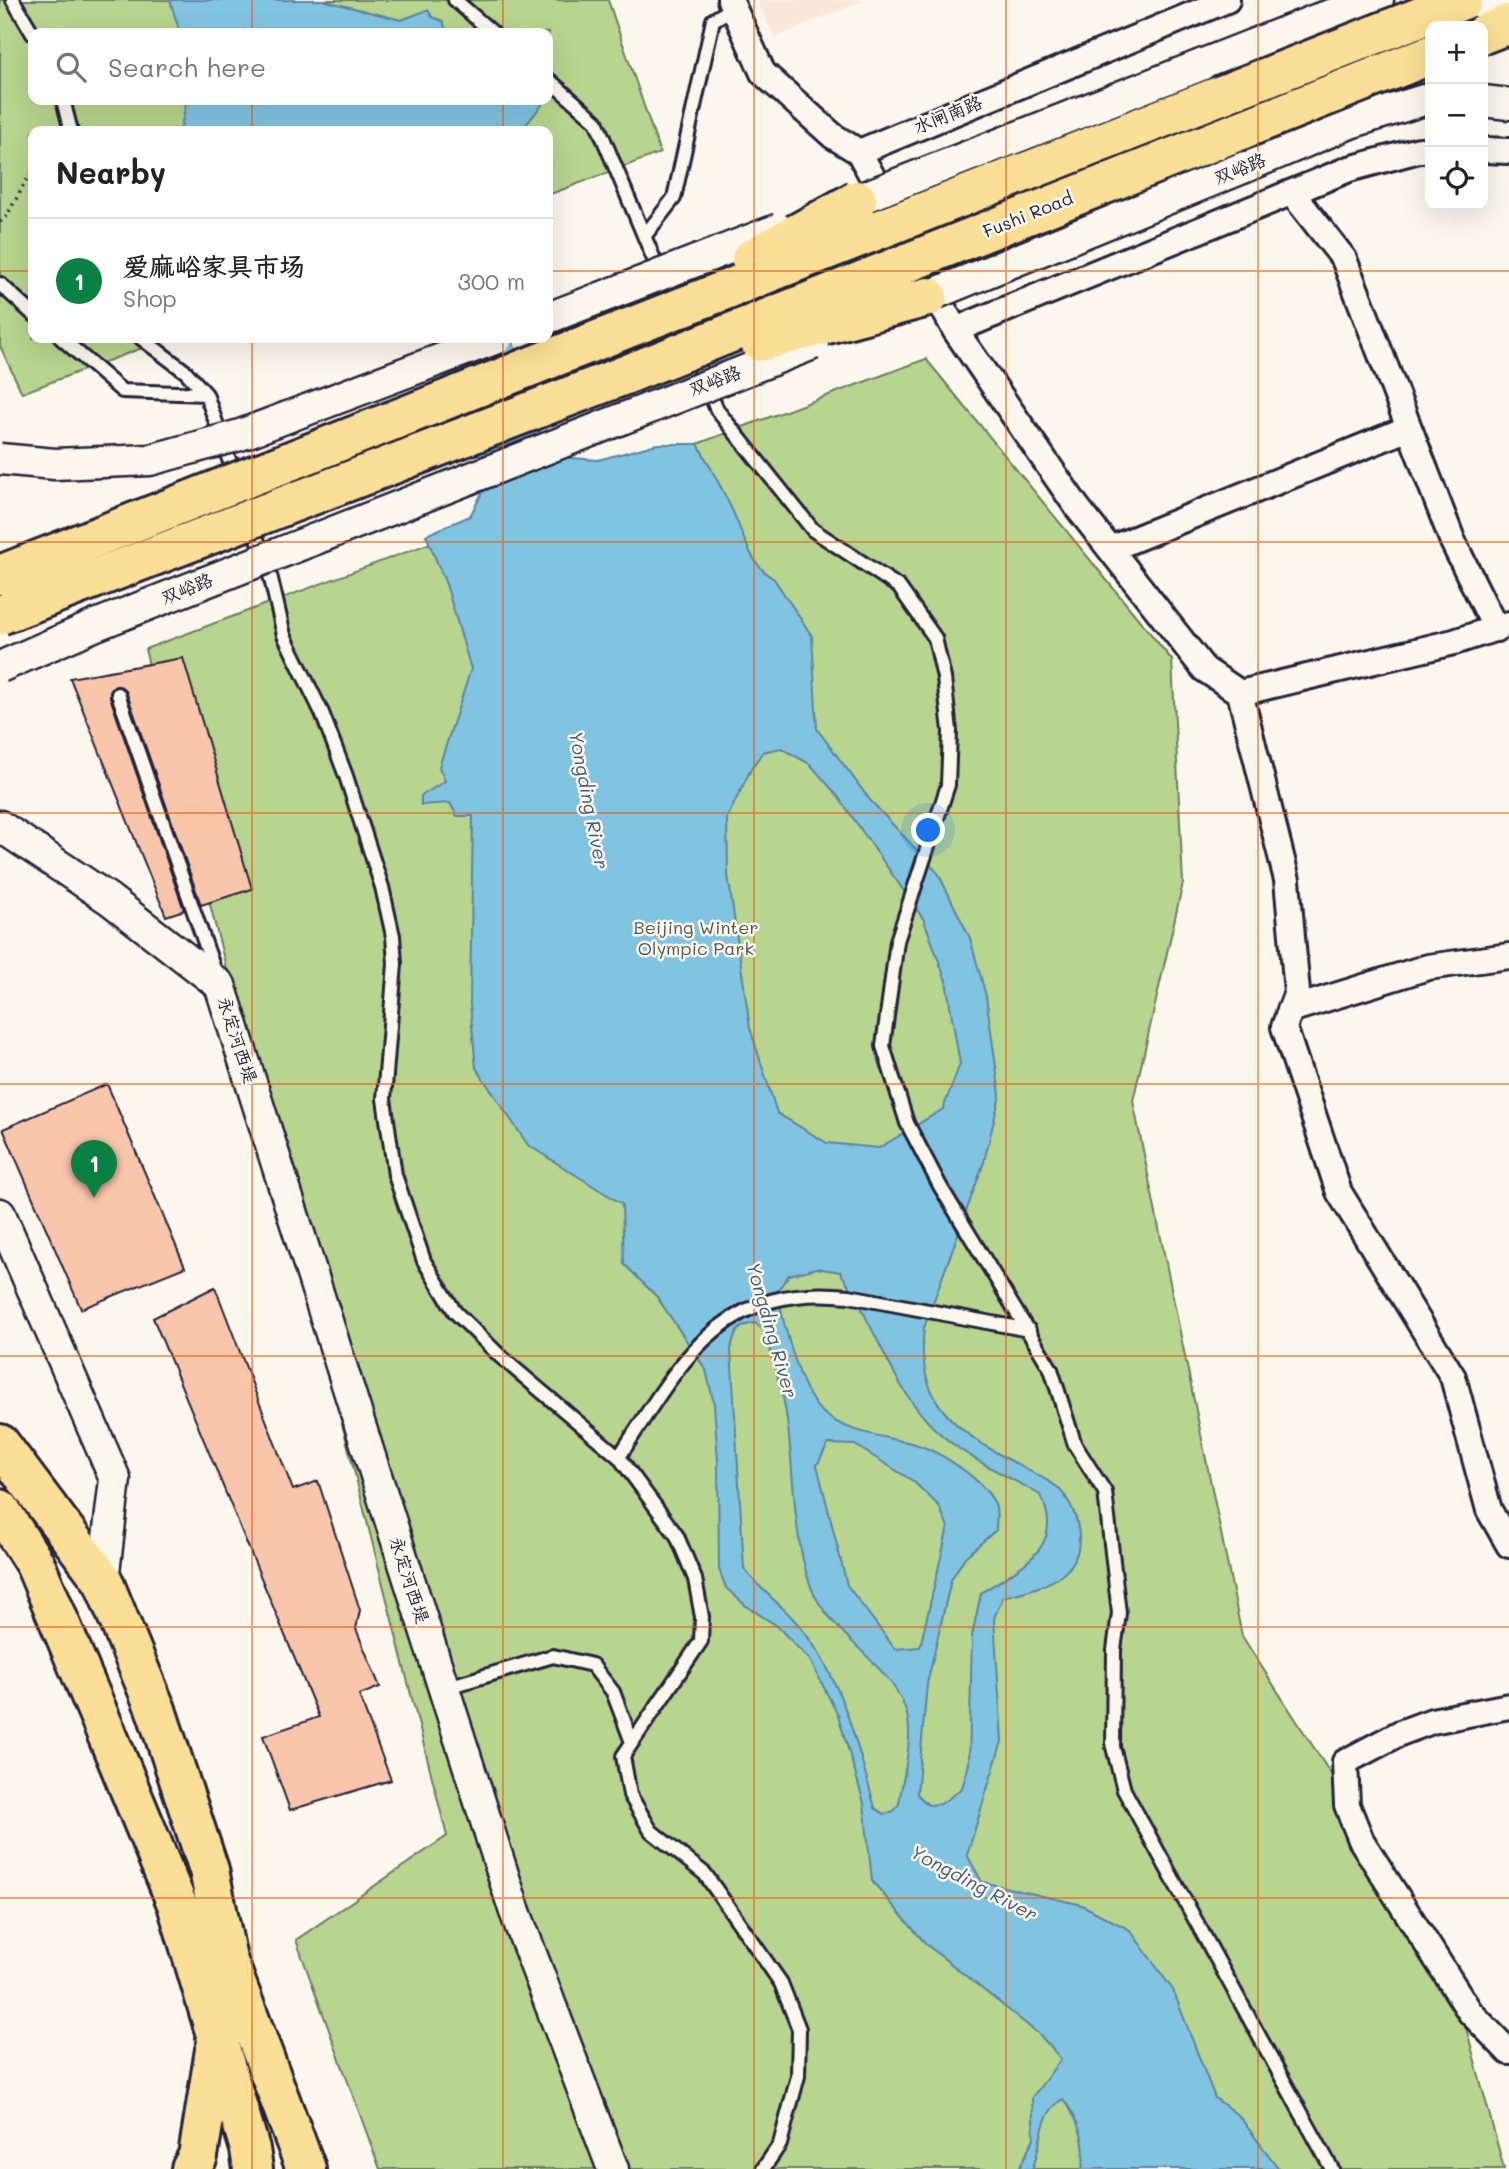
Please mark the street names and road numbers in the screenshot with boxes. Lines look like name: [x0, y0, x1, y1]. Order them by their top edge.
street label: 水闸南路: [910, 89, 985, 139]
street label: 双峪路: [1210, 147, 1269, 189]
street label: Fushi Road: [979, 185, 1076, 243]
street label: 双峪路: [685, 359, 744, 401]
street label: 双峪路: [157, 567, 216, 609]
street label: 永定河西堤: [213, 993, 263, 1086]
street label: 永定河西堤: [385, 1533, 435, 1626]

